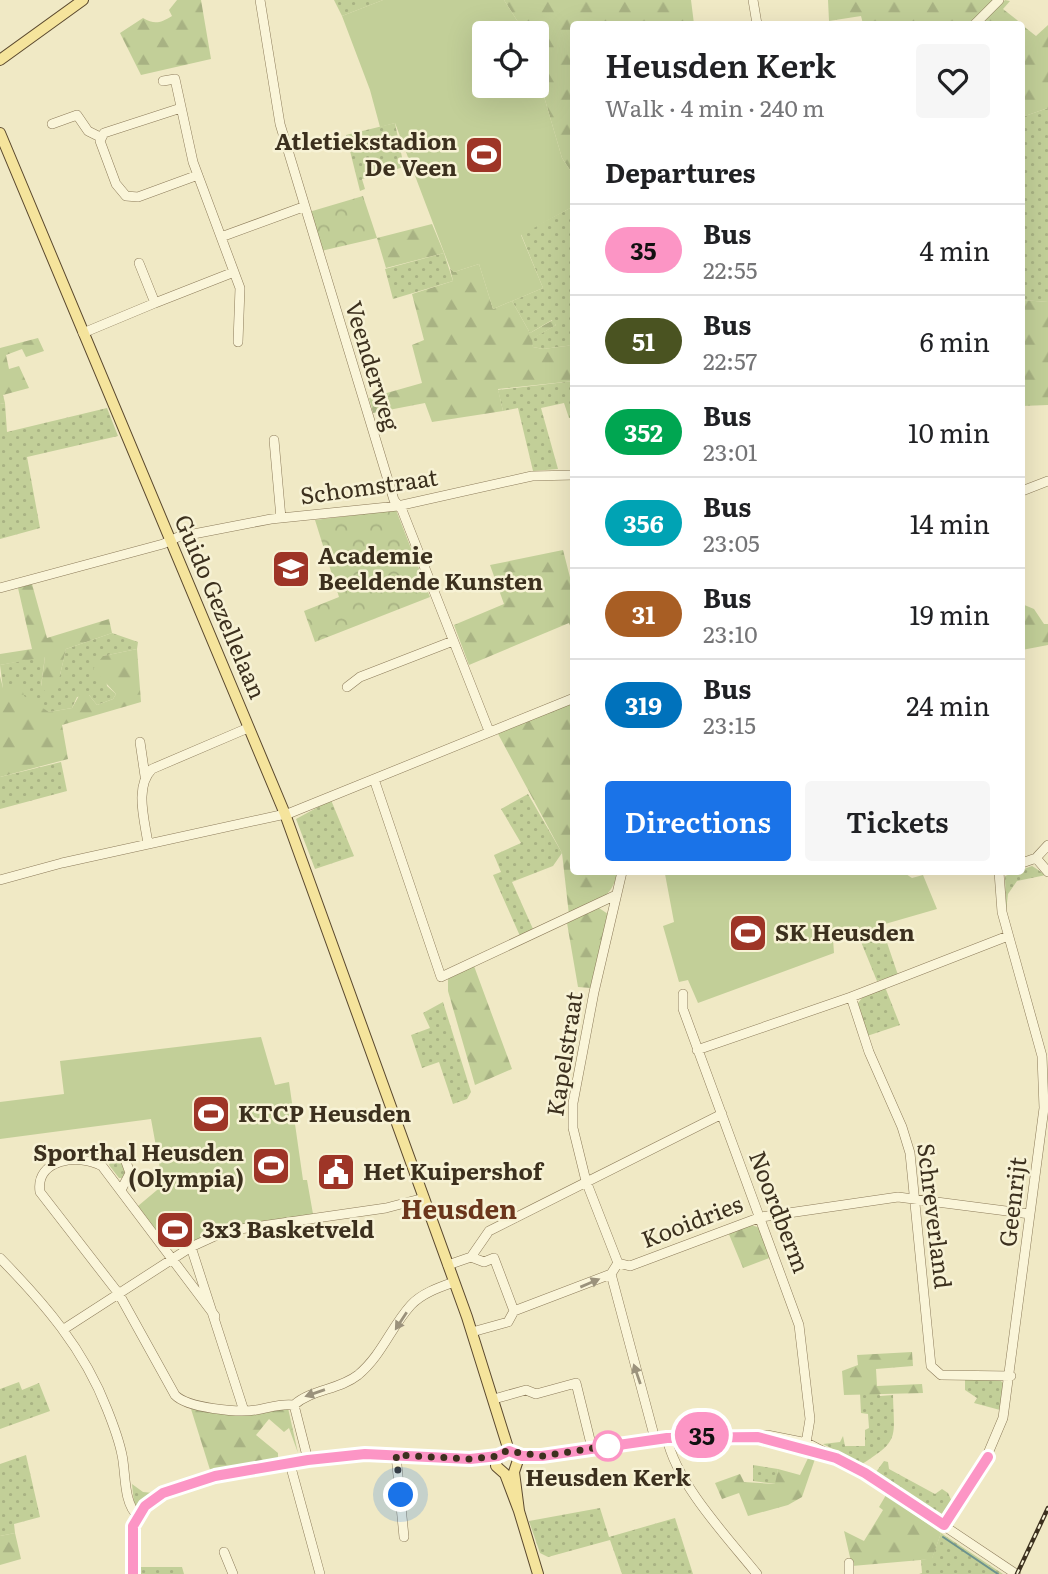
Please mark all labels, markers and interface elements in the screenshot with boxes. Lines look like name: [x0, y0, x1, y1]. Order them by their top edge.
map controls: [472, 21, 549, 98]
button: locate: [472, 21, 549, 98]
text: Heusden Kerk: [605, 39, 836, 88]
button: heart: [916, 44, 990, 118]
text: Walk · 4 min · 240 m: [605, 90, 825, 124]
place label: Atletiekstadion De Veen: [275, 123, 457, 183]
sports icon: Atletiekstadion De Veen: [463, 134, 505, 176]
text: Departures: [605, 152, 756, 191]
text: Bus: [703, 213, 751, 252]
text: 4 min: [919, 230, 990, 269]
text: 35: [630, 232, 657, 267]
text: 22:55: [703, 252, 757, 286]
street label: Veenderweg: [338, 296, 410, 435]
text: Bus: [703, 304, 751, 343]
text: 6 min: [920, 321, 990, 360]
text: 51: [632, 323, 655, 358]
text: 22:57: [703, 343, 757, 377]
text: Bus: [703, 395, 751, 434]
text: 10 min: [908, 412, 990, 451]
text: 352: [624, 414, 663, 449]
text: 23:01: [703, 434, 757, 468]
street label: Schomstraat: [298, 458, 440, 512]
text: Bus: [703, 486, 751, 525]
text: 14 min: [910, 503, 990, 542]
text: 356: [623, 505, 664, 540]
street label: Guido Gezellelaan: [168, 509, 276, 704]
text: 23:05: [703, 525, 760, 559]
place label: Academie Beeldende Kunsten: [318, 537, 543, 597]
school or university icon: Academie Beeldende Kunsten: [270, 548, 312, 590]
text: Bus: [703, 577, 751, 616]
text: 19 min: [910, 594, 990, 633]
text: 31: [632, 596, 655, 631]
text: 23:10: [703, 616, 757, 650]
text: Bus: [703, 668, 751, 707]
text: 24 min: [906, 685, 990, 724]
text: 319: [625, 687, 662, 722]
text: 23:15: [703, 707, 756, 741]
button: Directions: [605, 781, 791, 861]
button: Tickets: [805, 781, 990, 861]
sports icon: SK Heusden: [727, 912, 769, 954]
place label: SK Heusden: [775, 914, 915, 948]
street label: Kapelstraat: [536, 988, 590, 1119]
sports icon: KTCP Heusden: [190, 1093, 232, 1135]
place label: KTCP Heusden: [238, 1095, 411, 1129]
place label: Sporthal Heusden (Olympia): [33, 1134, 244, 1194]
street label: Schreverland: [910, 1141, 962, 1291]
sports icon: Sporthal Heusden (Olympia): [250, 1145, 292, 1187]
street label: Noordberm: [742, 1145, 820, 1277]
public building icon: Het Kuipershof: [315, 1151, 357, 1193]
place label: Het Kuipershof: [363, 1153, 545, 1187]
street label: Geenrijt: [989, 1154, 1033, 1249]
street label: Kooidries: [636, 1185, 747, 1255]
district label: Heusden: [401, 1188, 517, 1227]
sports icon: 3x3 Basketveld: [154, 1209, 196, 1251]
place label: 3x3 Basketveld: [202, 1211, 374, 1245]
one-way arrow: [580, 1277, 600, 1289]
one-way arrow: [395, 1311, 408, 1330]
one-way arrow: [631, 1363, 642, 1384]
one-way arrow: [304, 1388, 325, 1399]
line badge: 35: [670, 1412, 734, 1458]
text: 35: [689, 1417, 715, 1452]
marker: Heusden Kerk: [593, 1431, 623, 1461]
place label: Heusden Kerk: [525, 1459, 691, 1493]
your location: [383, 1477, 418, 1512]

